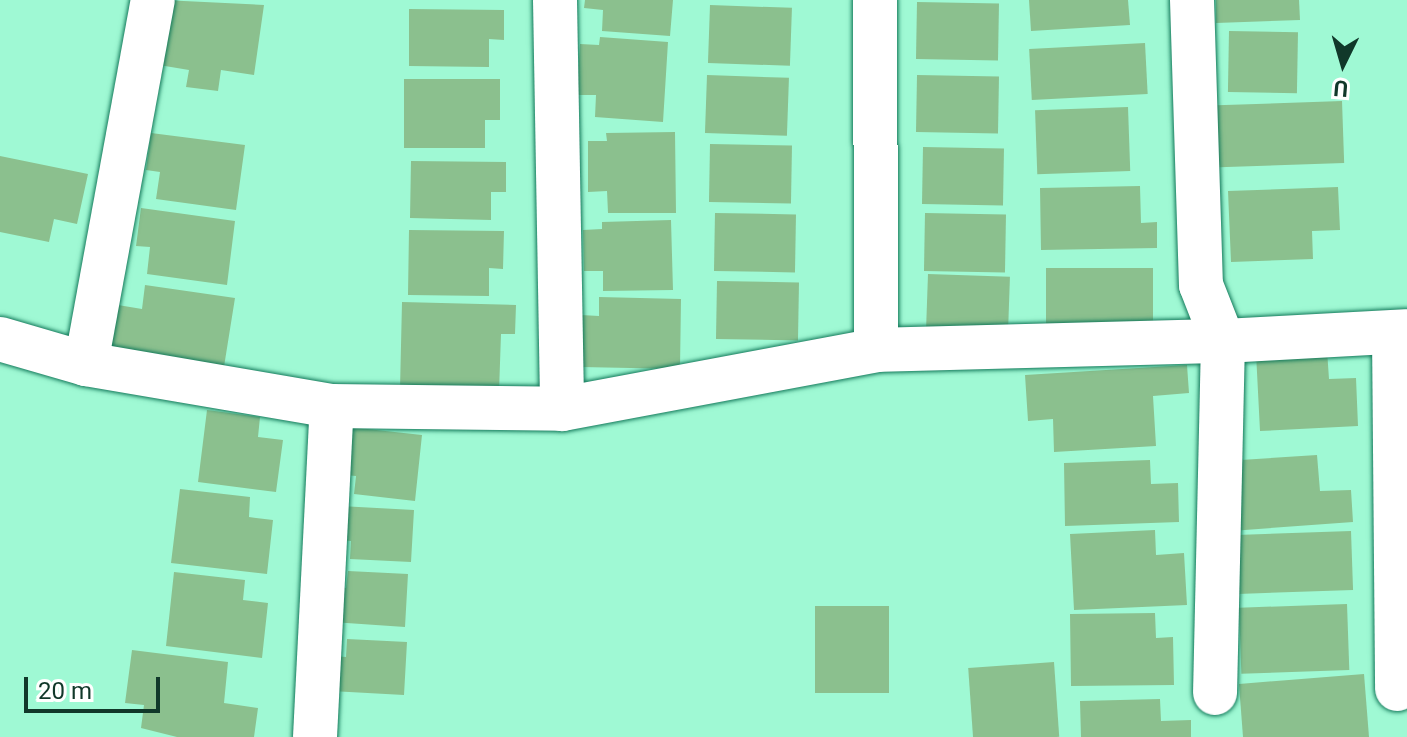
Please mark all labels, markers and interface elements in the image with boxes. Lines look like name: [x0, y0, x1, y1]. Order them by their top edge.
north arrow: [1303, 24, 1383, 104]
text: U: [1333, 75, 1349, 101]
scale bar: [28, 661, 164, 711]
text: 20 m: [38, 677, 92, 705]

